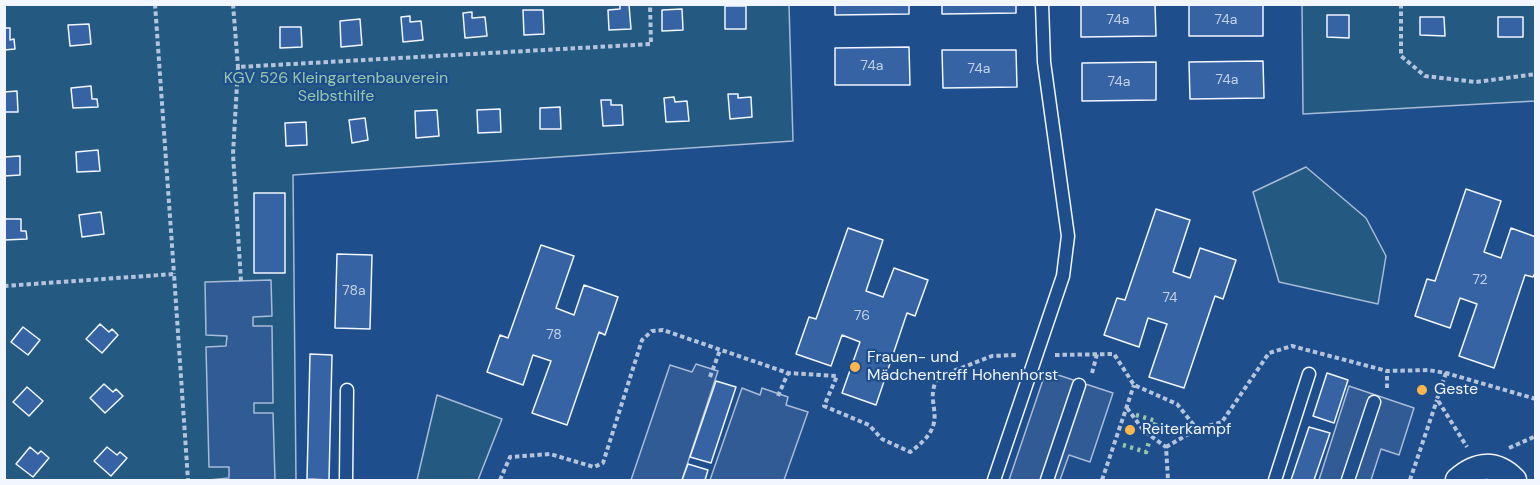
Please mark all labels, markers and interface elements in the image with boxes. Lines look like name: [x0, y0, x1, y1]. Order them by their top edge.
house number: 74a: [1107, 12, 1129, 28]
house number: 74a: [1215, 12, 1237, 28]
house number: 74a: [861, 58, 883, 74]
house number: 74a: [968, 61, 990, 77]
park label: KGV 526 Kleingartenbauverein Selbsthilfe: [224, 69, 448, 107]
house number: 74a: [1216, 72, 1238, 88]
house number: 74a: [1108, 74, 1130, 90]
house number: 72: [1472, 272, 1488, 288]
house number: 78a: [342, 283, 366, 299]
house number: 74: [1162, 290, 1178, 306]
house number: 76: [854, 308, 870, 324]
house number: 78: [546, 327, 562, 343]
place label: Frauen- und Mädchentreff Hohenhorst: [867, 348, 1058, 386]
marker: Frauen- und Mädchentreff Hohenhorst: [848, 360, 862, 374]
place label: Geste: [1434, 380, 1478, 400]
marker: Geste: [1415, 383, 1429, 397]
place label: Reiterkampf: [1142, 420, 1231, 440]
marker: Reiterkampf: [1123, 423, 1137, 437]

